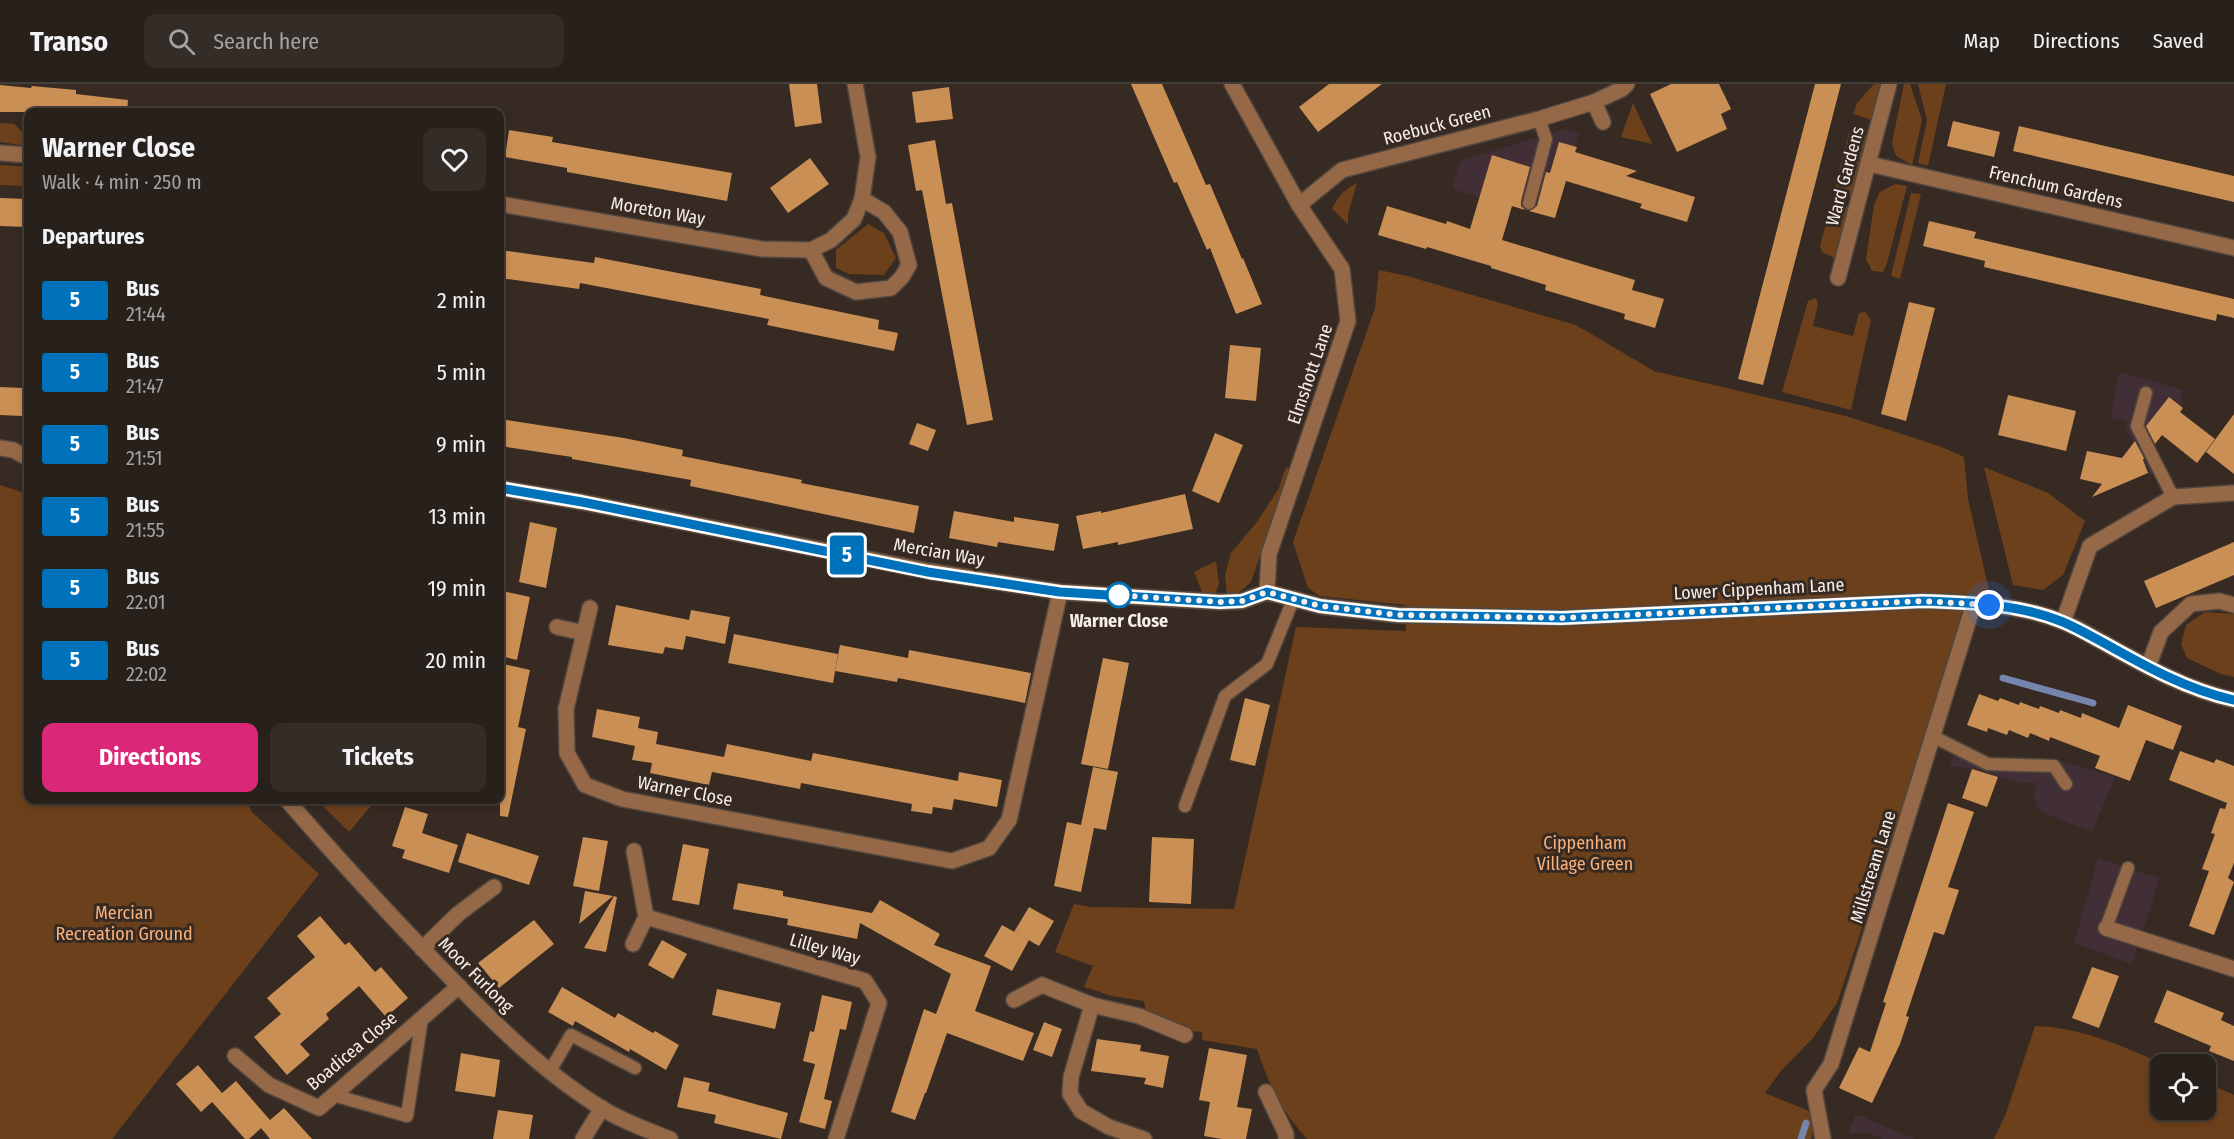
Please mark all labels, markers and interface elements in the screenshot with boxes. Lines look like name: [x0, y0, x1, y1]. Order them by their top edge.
search box: [144, 14, 564, 68]
text: Transo: [30, 25, 108, 58]
icon: search: [165, 25, 198, 58]
text: Search here: [213, 28, 319, 55]
text: Map: [1963, 28, 2000, 54]
text: Directions: [2033, 28, 2120, 54]
text: Saved: [2153, 28, 2204, 54]
street label: Roebuck Green: [1381, 100, 1493, 150]
street label: Ward Gardens: [1821, 124, 1869, 228]
button: heart: [423, 128, 486, 191]
text: Warner Close: [42, 131, 195, 164]
street label: Frenchum Gardens: [1987, 161, 2125, 213]
text: Walk · 4 min · 250 m: [42, 170, 202, 194]
street label: Moreton Way: [609, 192, 707, 230]
text: Departures: [42, 223, 144, 250]
text: Bus: [126, 275, 159, 302]
text: 5: [70, 287, 80, 313]
text: 2 min: [437, 287, 486, 314]
text: 21:44: [126, 302, 166, 326]
street label: Elmshott Lane: [1283, 321, 1337, 427]
text: Bus: [126, 347, 159, 374]
text: 5: [70, 359, 80, 385]
text: 5 min: [437, 359, 486, 386]
text: 21:47: [126, 374, 164, 398]
text: Bus: [126, 419, 159, 446]
text: 5: [70, 431, 80, 457]
text: 9 min: [436, 431, 486, 458]
text: 21:51: [126, 446, 163, 470]
text: Bus: [126, 491, 159, 518]
text: 5: [70, 503, 80, 529]
text: 13 min: [428, 503, 486, 530]
text: 21:55: [126, 518, 165, 542]
street label: Mercian Way: [892, 533, 986, 571]
line badge: 5: [828, 536, 866, 574]
text: 5: [842, 542, 852, 568]
text: Bus: [126, 563, 159, 590]
street label: Lower Cippenham Lane: [1673, 574, 1845, 604]
text: 5: [70, 575, 80, 601]
text: 19 min: [428, 575, 486, 602]
marker: Warner Close: [1106, 582, 1132, 608]
text: 22:01: [126, 590, 166, 614]
your location: [1974, 590, 2004, 620]
place label: Warner Close: [1070, 610, 1168, 632]
text: Bus: [126, 635, 159, 662]
text: 5: [70, 647, 80, 673]
text: 20 min: [426, 647, 486, 674]
text: 22:02: [126, 662, 167, 686]
button: Directions: [42, 723, 258, 792]
button: Tickets: [270, 723, 486, 792]
street label: Warner Close: [635, 771, 735, 811]
street label: Millstream Lane: [1845, 808, 1901, 926]
park label: Cippenham Village Green: [1537, 832, 1633, 875]
park label: Mercian Recreation Ground: [55, 902, 193, 945]
street label: Lilley Way: [787, 928, 863, 970]
street label: Moor Furlong: [434, 933, 519, 1018]
street label: Boadicea Close: [302, 1007, 402, 1095]
map controls: [2150, 1054, 2216, 1120]
button: locate: [2150, 1054, 2216, 1120]

